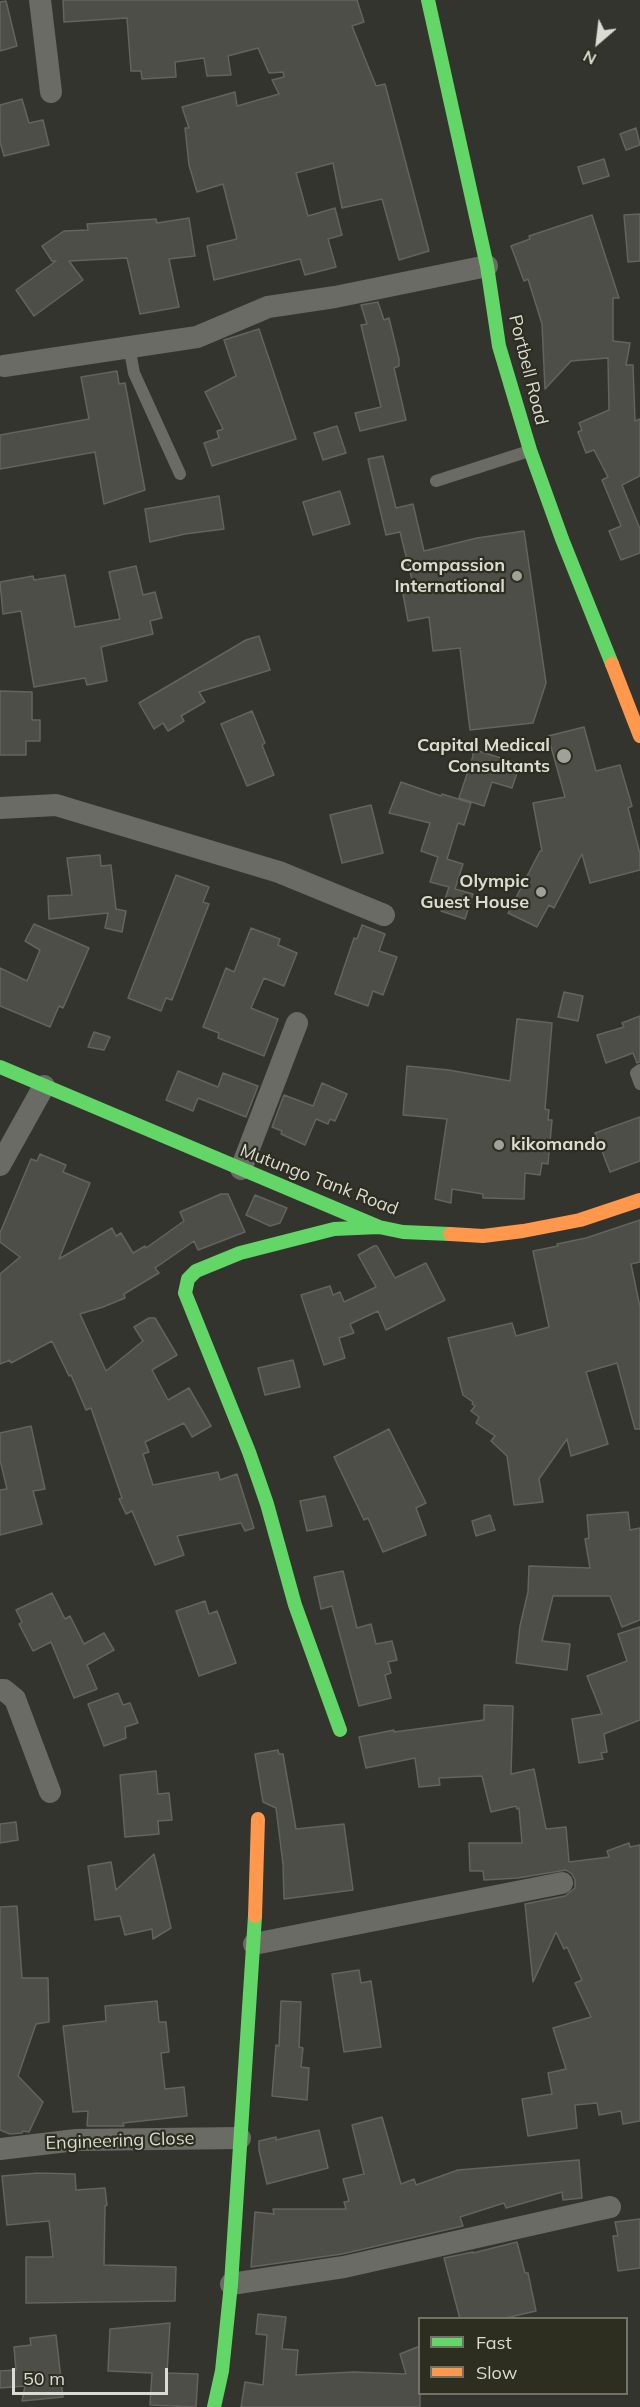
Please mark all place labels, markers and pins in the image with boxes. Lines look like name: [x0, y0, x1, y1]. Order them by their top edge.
place label: Compassion International: [394, 555, 505, 598]
marker: Compassion International: [510, 569, 524, 583]
place label: Capital Medical Consultants: [417, 735, 550, 777]
marker: Capital Medical Consultants: [555, 747, 573, 765]
place label: Olympic Guest House: [420, 871, 529, 914]
marker: Olympic Guest House: [534, 885, 548, 899]
place label: kikomando: [511, 1134, 606, 1156]
marker: kikomando: [492, 1138, 506, 1152]

